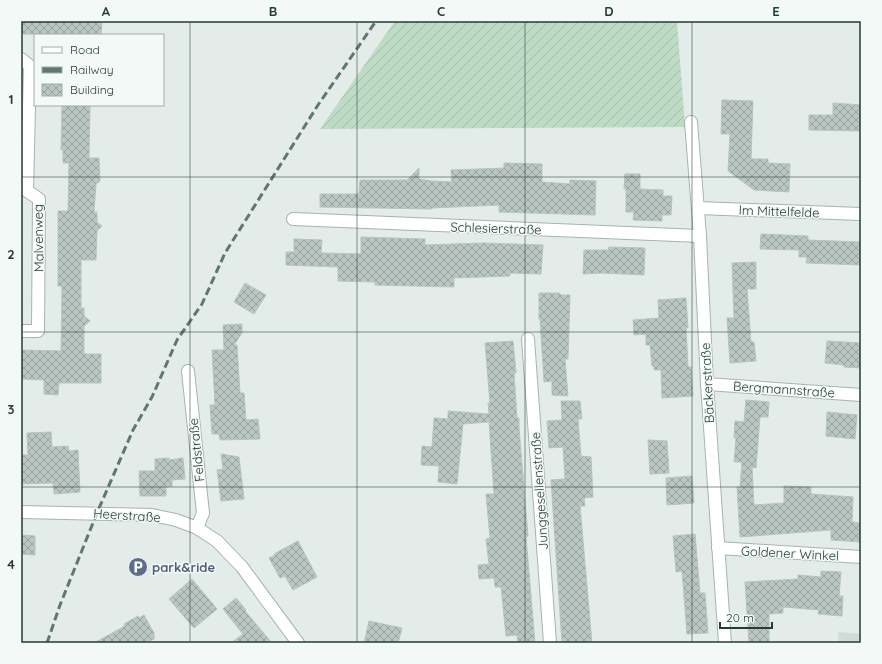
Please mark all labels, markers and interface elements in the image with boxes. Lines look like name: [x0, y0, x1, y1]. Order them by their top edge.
text: A: [102, 3, 111, 19]
text: B: [269, 3, 277, 19]
text: C: [437, 3, 445, 19]
text: D: [604, 3, 614, 19]
text: E: [772, 3, 780, 19]
legend: [34, 34, 164, 106]
text: Road: [70, 42, 100, 57]
text: Railway: [70, 62, 114, 77]
text: Building: [70, 82, 114, 97]
text: 1: [8, 91, 14, 107]
street label: Im Mittelfelde: [738, 202, 820, 220]
street label: Malvenweg: [29, 204, 47, 272]
street label: Schlesierstraße: [450, 218, 542, 238]
text: 2: [7, 246, 15, 262]
street label: Bäckerstraße: [697, 342, 717, 424]
street label: Bergmannstraße: [733, 377, 835, 401]
text: 3: [8, 401, 15, 417]
street label: Feldstraße: [185, 417, 207, 483]
street label: Junggesellenstraße: [527, 431, 551, 551]
street label: Heerstraße: [93, 505, 161, 525]
street label: Goldener Winkel: [741, 542, 839, 564]
text: 4: [7, 556, 15, 572]
parking icon: park&ride: [127, 556, 149, 578]
place label: park&ride: [152, 559, 215, 575]
scale bar: [720, 604, 772, 630]
text: 20 m: [726, 610, 754, 625]

